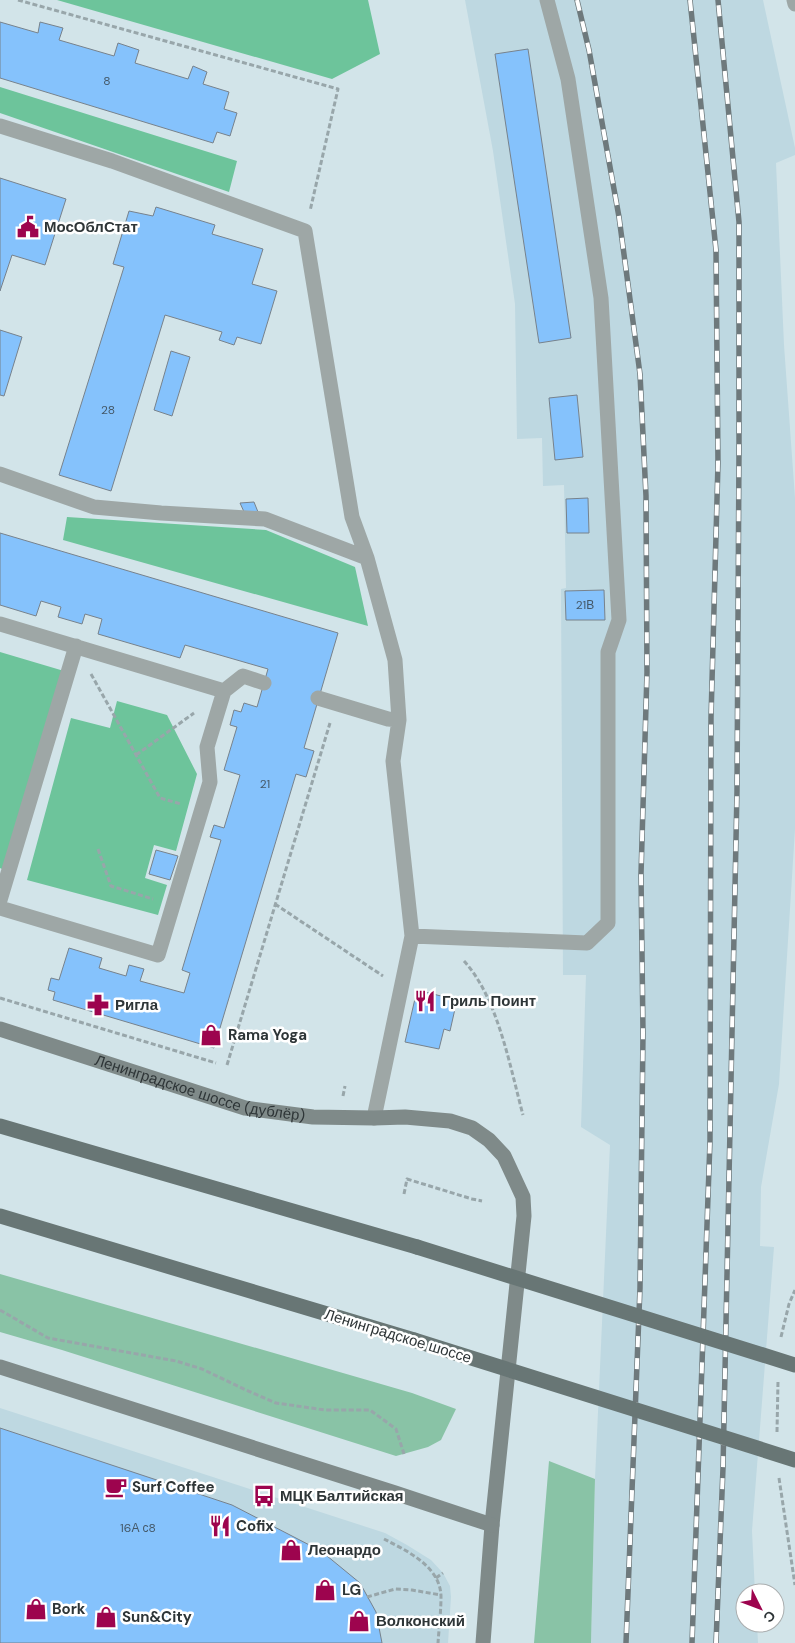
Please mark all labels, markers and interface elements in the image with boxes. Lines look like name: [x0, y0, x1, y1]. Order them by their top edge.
house number: 8: [103, 73, 111, 89]
public building icon: МосОблСтат: [15, 214, 41, 240]
place label: МосОблСтат: [44, 217, 138, 237]
house number: 28: [101, 402, 115, 418]
house number: 21В: [576, 597, 594, 613]
house number: 21: [260, 776, 270, 792]
restaurant icon: Гриль Поинт: [412, 988, 438, 1014]
place label: Гриль Поинт: [442, 991, 536, 1011]
pharmacy icon: Ригла: [85, 992, 111, 1018]
place label: Ригла: [115, 995, 159, 1015]
shop icon: Rama Yoga: [198, 1022, 224, 1048]
place label: Rama Yoga: [228, 1025, 307, 1045]
street label: Ленинградское шоссе (дублёр): [92, 1050, 306, 1126]
street label: Ленинградское шоссе: [322, 1304, 474, 1368]
cafe icon: Surf Coffee: [103, 1474, 129, 1500]
place label: Surf Coffee: [132, 1477, 215, 1497]
bus stop icon: МЦК Балтийская: [251, 1483, 277, 1509]
place label: МЦК Балтийская: [280, 1486, 404, 1506]
restaurant icon: Cofix: [207, 1513, 233, 1539]
place label: Cofix: [236, 1516, 274, 1536]
house number: 16А с8: [120, 1520, 156, 1536]
shop icon: Леонардо: [278, 1537, 304, 1563]
place label: Леонардо: [308, 1540, 381, 1560]
shop icon: LG: [312, 1577, 338, 1603]
place label: LG: [342, 1580, 361, 1600]
north arrow: [735, 1583, 785, 1633]
shop icon: Bork: [23, 1596, 49, 1622]
place label: Bork: [52, 1599, 86, 1619]
shop icon: Sun&City: [93, 1604, 119, 1630]
place label: Sun&City: [122, 1607, 192, 1627]
text: С: [760, 1607, 780, 1626]
shop icon: Волконский: [346, 1608, 372, 1634]
place label: Волконский: [376, 1611, 465, 1631]

